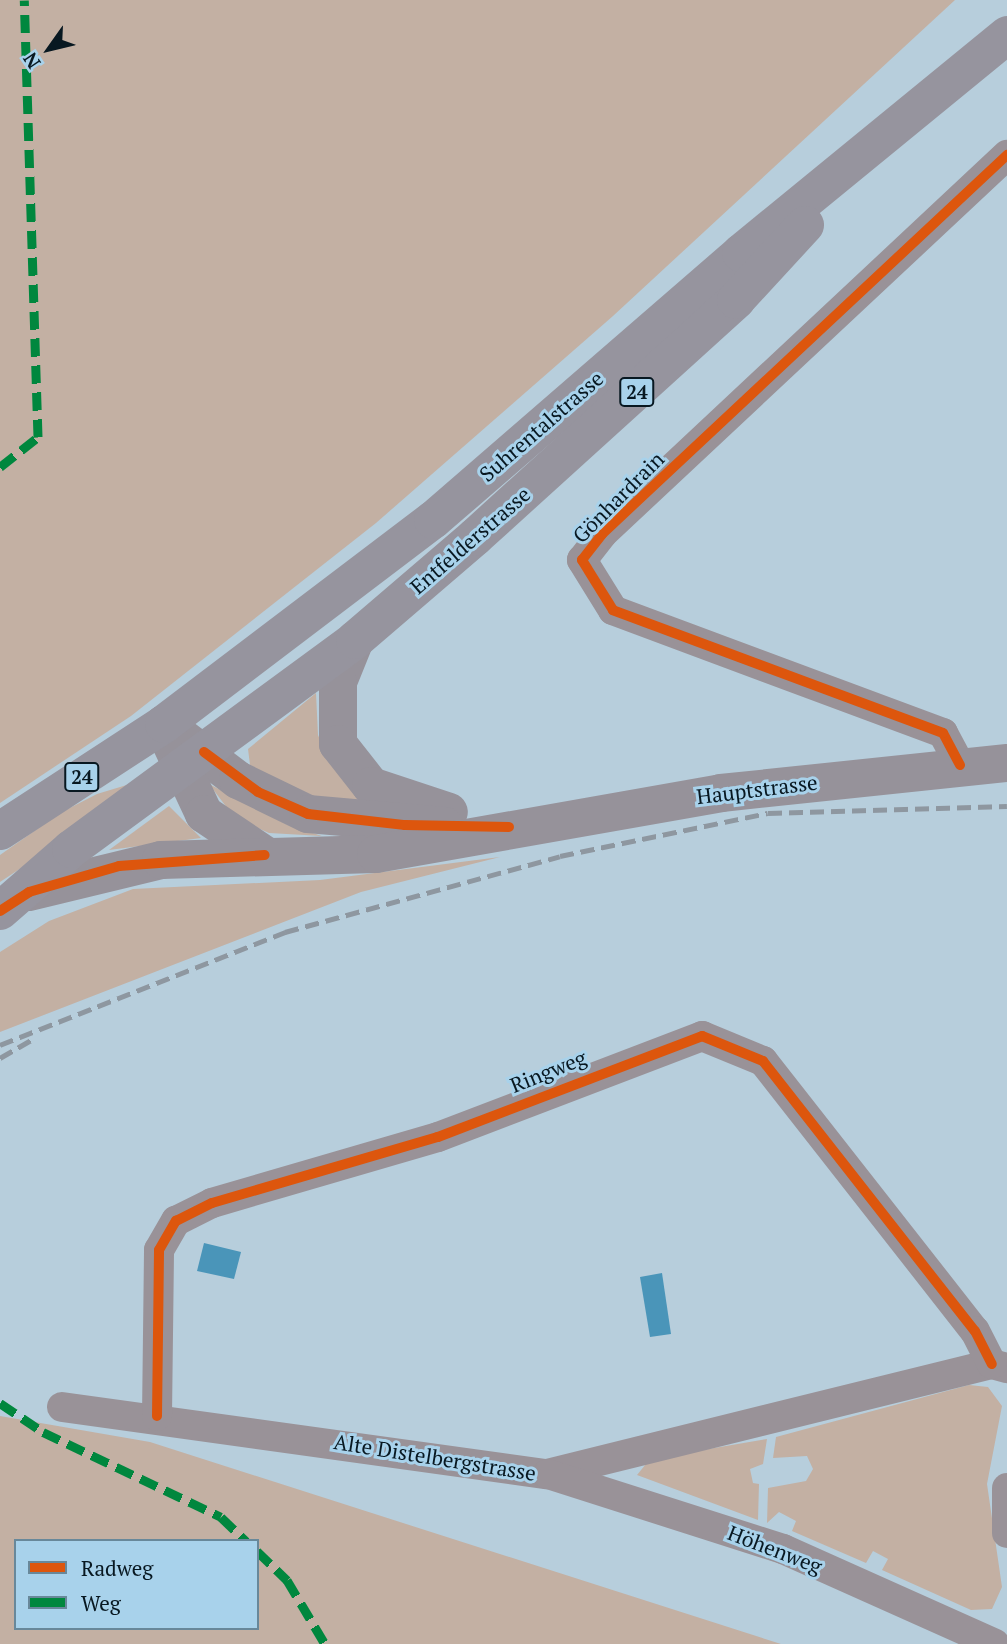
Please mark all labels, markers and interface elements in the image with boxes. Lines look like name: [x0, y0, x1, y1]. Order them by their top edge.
north arrow: [14, 14, 84, 84]
text: N: [17, 48, 46, 74]
street label: Suhrentalstrasse: [474, 365, 608, 487]
road number: 24: [618, 376, 656, 408]
street label: Gönhardrain: [567, 446, 669, 548]
street label: Entfelderstrasse: [405, 481, 535, 599]
road number: 24: [63, 762, 101, 792]
street label: Hauptstrasse: [695, 769, 819, 809]
street label: Ringweg: [506, 1044, 590, 1098]
street label: Alte Distelbergstrasse: [332, 1429, 538, 1485]
street label: Höhenweg: [724, 1520, 826, 1578]
legend: [14, 1539, 259, 1630]
text: Radweg: [81, 1554, 153, 1582]
text: Weg: [81, 1589, 121, 1617]

